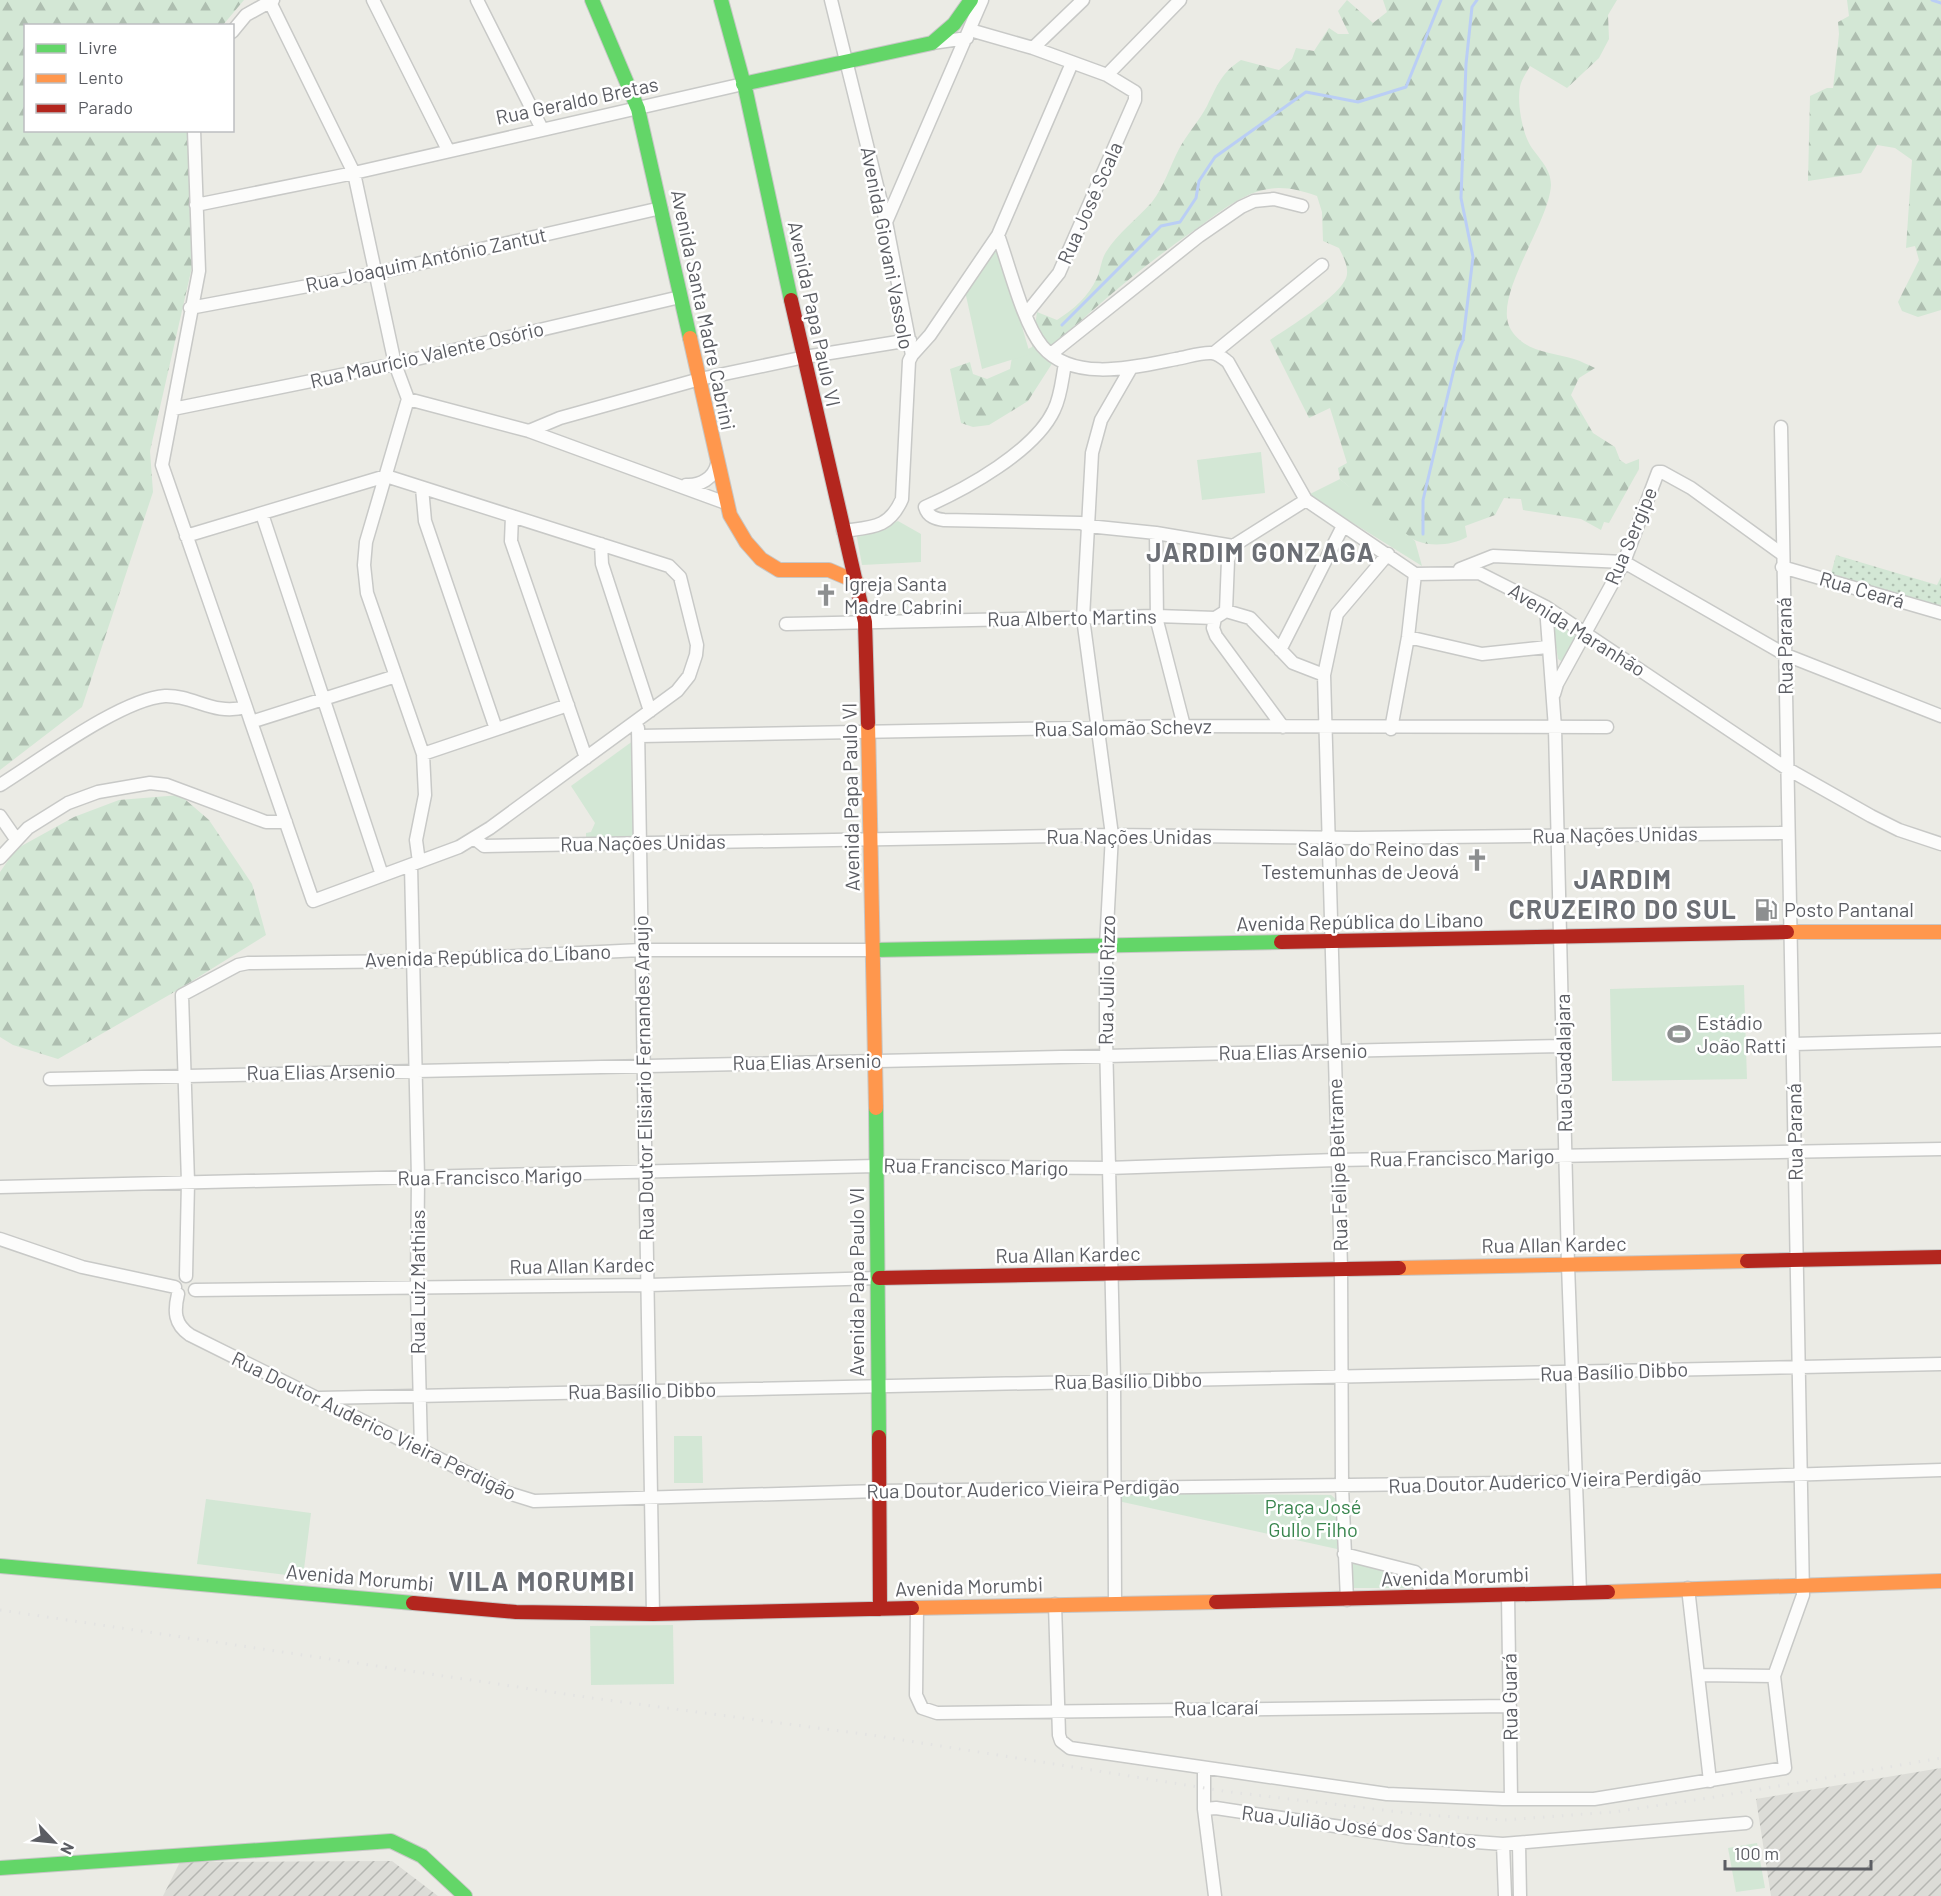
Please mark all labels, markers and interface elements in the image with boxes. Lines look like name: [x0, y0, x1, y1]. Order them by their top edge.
legend: [24, 24, 234, 132]
text: Livre: [78, 36, 117, 58]
text: Lento: [78, 66, 124, 88]
street label: Rua Geraldo Bretas: [493, 71, 660, 129]
text: Parado: [78, 96, 133, 118]
street label: Rua José Scala: [1051, 138, 1127, 267]
street label: Avenida Giovani Vassolo: [857, 144, 919, 351]
street label: Avenida Santa Madre Cabrini: [667, 187, 741, 432]
street label: Avenida Papa Paulo VI: [784, 219, 846, 409]
street label: Rua Joaquim António Zantut: [303, 222, 549, 296]
street label: Rua Maurício Valente Osório: [308, 315, 546, 393]
street label: Rua Sergipe: [1599, 483, 1661, 588]
district label: JARDIM GONZAGA: [1146, 536, 1376, 567]
street label: Rua Ceará: [1817, 565, 1908, 613]
place label: Igreja Santa Madre Cabrini: [844, 571, 963, 618]
street label: Avenida Maranhão: [1505, 577, 1650, 681]
church icon: Igreja Santa Madre Cabrini: [813, 582, 839, 608]
street label: Rua Paraná: [1771, 597, 1797, 695]
street label: Rua Alberto Martins: [987, 604, 1157, 630]
street label: Avenida Papa Paulo VI: [836, 702, 864, 892]
street label: Rua Salomão Schevz: [1034, 713, 1212, 741]
street label: Rua Nações Unidas: [1532, 821, 1698, 847]
street label: Rua Nações Unidas: [1046, 824, 1212, 848]
street label: Rua Nações Unidas: [560, 829, 726, 855]
place label: Salão do Reino das Testemunhas de Jeová: [1261, 836, 1459, 883]
church icon: Salão do Reino das Testemunhas de Jeová: [1464, 847, 1490, 873]
district label: JARDIM CRUZEIRO DO SUL: [1509, 863, 1737, 924]
fuel station icon: Posto Pantanal: [1753, 897, 1779, 923]
place label: Posto Pantanal: [1784, 897, 1914, 921]
street label: Avenida República do Libano: [1236, 907, 1484, 935]
street label: Rua Doutor Elisiario Fernandes Araujo: [628, 915, 658, 1241]
street label: Rua Julio Rizzo: [1093, 915, 1119, 1045]
street label: Avenida República do Líbano: [364, 939, 612, 971]
street label: Rua Guadalajara: [1550, 993, 1576, 1133]
place label: Estádio João Ratti: [1697, 1010, 1786, 1057]
sports icon: Estádio João Ratti: [1666, 1021, 1692, 1047]
street label: Rua Elias Arsenio: [1218, 1038, 1368, 1064]
street label: Rua Elias Arsenio: [732, 1048, 882, 1074]
street label: Rua Elias Arsenio: [246, 1058, 396, 1084]
street label: Rua Felipe Beltrame: [1322, 1078, 1352, 1252]
street label: Rua Paraná: [1781, 1083, 1807, 1181]
street label: Rua Francisco Marigo: [1369, 1143, 1555, 1171]
street label: Rua Francisco Marigo: [883, 1152, 1069, 1180]
street label: Rua Francisco Marigo: [397, 1162, 583, 1190]
street label: Avenida Papa Paulo VI: [844, 1188, 868, 1376]
street label: Rua Luiz Mathias: [405, 1210, 429, 1354]
street label: Rua Allan Kardec: [1481, 1231, 1627, 1257]
street label: Rua Allan Kardec: [995, 1241, 1141, 1267]
street label: Rua Allan Kardec: [509, 1252, 655, 1278]
street label: Rua Doutor Auderico Vieira Perdigão: [228, 1346, 521, 1505]
street label: Rua Basílio Dibbo: [1539, 1356, 1689, 1386]
street label: Rua Basílio Dibbo: [1054, 1367, 1202, 1393]
street label: Rua Basílio Dibbo: [568, 1377, 716, 1403]
street label: Rua Doutor Auderico Vieira Perdigão: [1388, 1463, 1702, 1497]
street label: Rua Doutor Auderico Vieira Perdigão: [866, 1473, 1180, 1503]
park label: Praça José Gullo Filho: [1265, 1494, 1361, 1541]
street label: Avenida Morumbi: [285, 1559, 435, 1595]
street label: Avenida Morumbi: [1381, 1561, 1529, 1591]
district label: VILA MORUMBI: [448, 1565, 636, 1596]
street label: Avenida Morumbi: [895, 1571, 1043, 1601]
street label: Rua Guará: [1496, 1653, 1522, 1741]
street label: Rua Icaraí: [1173, 1694, 1259, 1720]
street label: Rua Julião José dos Santos: [1240, 1800, 1478, 1852]
north arrow: [24, 1812, 84, 1872]
scale bar: [1725, 1833, 1870, 1871]
text: N: [57, 1840, 79, 1858]
text: 100 m: [1734, 1842, 1779, 1864]

